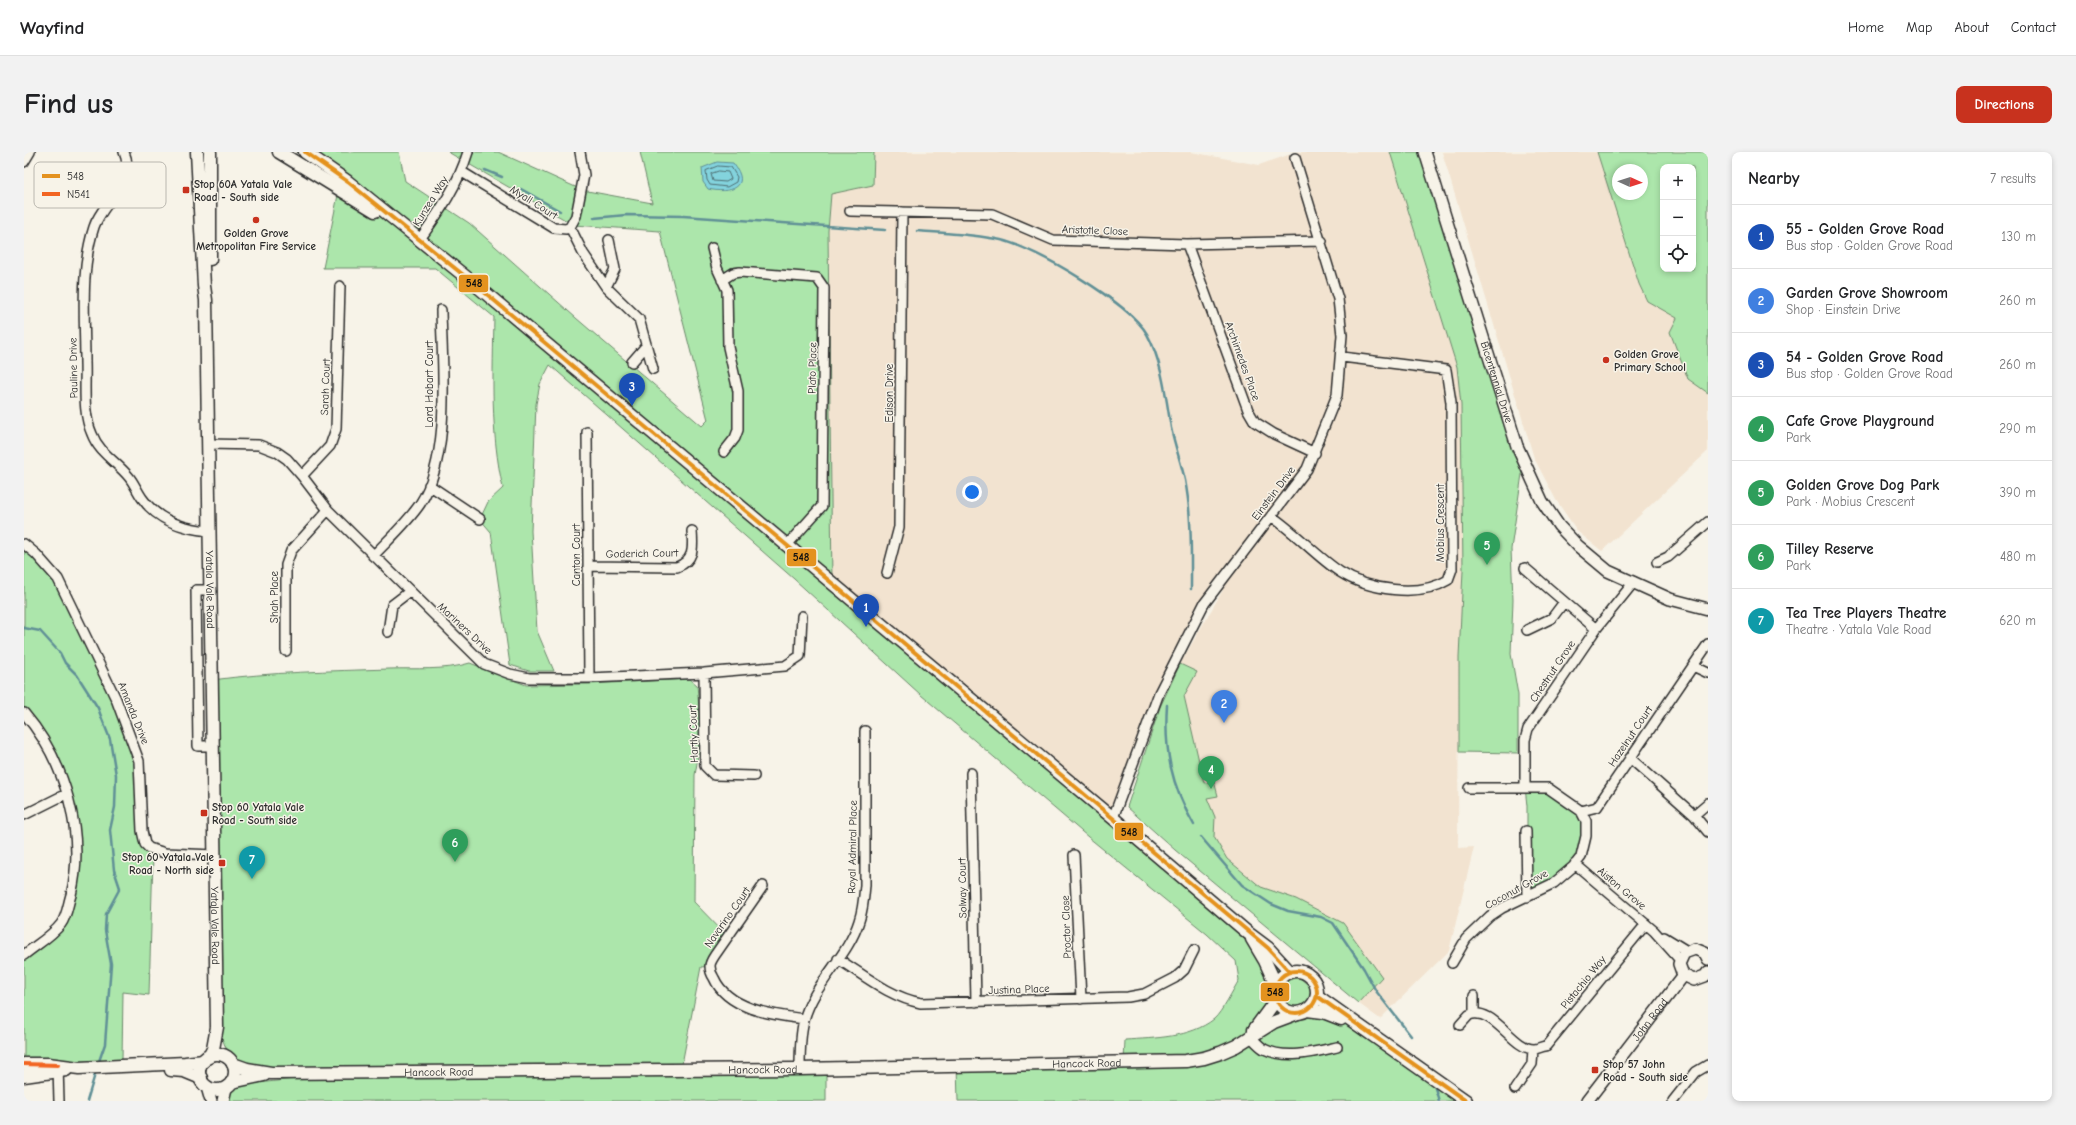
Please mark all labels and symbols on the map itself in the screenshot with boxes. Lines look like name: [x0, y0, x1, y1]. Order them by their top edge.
legend: [34, 162, 166, 208]
north arrow: [1612, 164, 1648, 200]
text: 548: [67, 170, 84, 183]
street label: Kunzea Way: [410, 174, 451, 229]
place label: Stop 60A Yatala Vale Road - South side: [194, 178, 293, 204]
street label: Myall Court: [507, 183, 561, 223]
marker: Stop 60A Yatala Vale Road - South side: [181, 185, 191, 195]
text: N541: [67, 188, 90, 201]
marker: Golden Grove Metropolitan Fire Service: [251, 215, 261, 225]
street label: Aristotle Close: [1062, 223, 1129, 238]
place label: Golden Grove Metropolitan Fire Service: [196, 227, 316, 253]
line badge: 548: [458, 274, 489, 293]
text: 548: [466, 277, 483, 290]
street label: Archimedes Place: [1222, 320, 1263, 403]
street label: Pauline Drive: [66, 337, 81, 399]
street label: Lord Hobart Court: [423, 340, 436, 427]
street label: Bicentennial Drive: [1478, 340, 1516, 425]
street label: Plato Place: [806, 342, 819, 394]
place label: Golden Grove Primary School: [1614, 348, 1686, 374]
marker: Golden Grove Primary School: [1601, 355, 1611, 365]
street label: Sarah Court: [318, 358, 333, 416]
street label: Edison Drive: [883, 363, 896, 422]
pin: 3: [619, 373, 645, 406]
street label: Einstein Drive: [1249, 463, 1298, 523]
your location: [962, 482, 982, 502]
street label: Mobius Crescent: [1434, 483, 1447, 562]
street label: Canton Court: [570, 523, 583, 586]
pin: 5: [1474, 532, 1500, 565]
street label: Goderich Court: [606, 546, 679, 561]
line badge: 548: [786, 548, 817, 567]
street label: Yatala Vale Road: [203, 550, 217, 629]
text: 548: [793, 551, 810, 564]
street label: Shah Place: [268, 570, 281, 623]
pin: 1: [853, 594, 879, 627]
street label: Mariners Drive: [435, 600, 495, 657]
street label: Chestnut Grove: [1527, 637, 1578, 705]
street label: Amanda Drive: [115, 680, 152, 747]
pin: 2: [1211, 690, 1237, 723]
street label: Hazelnut Court: [1605, 703, 1656, 769]
street label: Hartly Court: [686, 704, 701, 763]
pin: 4: [1198, 756, 1224, 789]
street label: Royal Admiral Place: [845, 800, 860, 894]
place label: Stop 60 Yatala Vale Road - South side: [212, 801, 305, 827]
marker: Stop 60 Yatala Vale Road - South side: [199, 808, 209, 818]
line badge: 548: [1114, 822, 1144, 841]
text: 548: [1121, 826, 1138, 839]
pin: 6: [442, 829, 468, 862]
pin: 7: [239, 846, 265, 879]
place label: Stop 60 Yatala Vale Road - North side: [122, 851, 215, 877]
street label: Solway Court: [955, 857, 970, 918]
marker: Stop 60 Yatala Vale Road - North side: [217, 858, 227, 868]
street label: Aiston Grove: [1595, 864, 1649, 913]
street label: Coconut Grove: [1483, 867, 1550, 912]
street label: Navarino Court: [702, 884, 754, 950]
street label: Yatala Vale Road: [208, 886, 222, 965]
street label: Proctor Close: [1059, 895, 1074, 959]
street label: Pistachio Way: [1558, 953, 1609, 1011]
street label: Justina Place: [988, 982, 1050, 997]
line badge: 548: [1260, 982, 1290, 1002]
text: 548: [1267, 986, 1284, 999]
street label: John Road: [1630, 996, 1671, 1044]
street label: Hancock Road: [1052, 1056, 1122, 1071]
place label: Stop 57 John Road - South side: [1603, 1058, 1689, 1084]
street label: Hancock Road: [728, 1063, 797, 1077]
street label: Hancock Road: [404, 1065, 474, 1079]
marker: Stop 57 John Road - South side: [1590, 1065, 1600, 1075]

